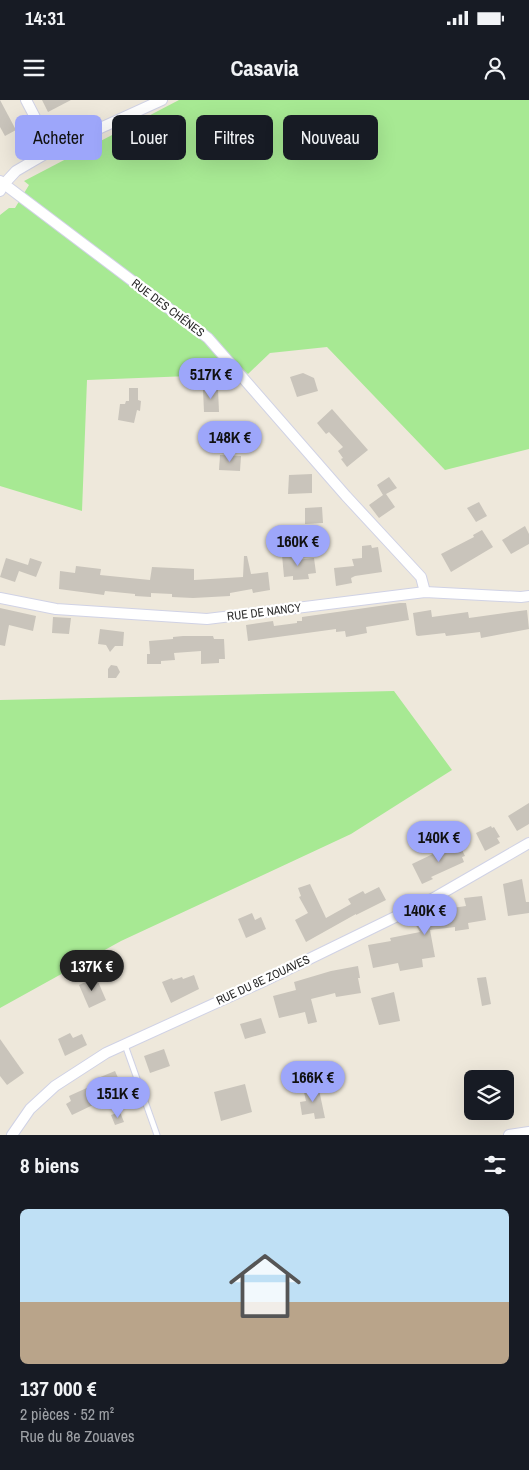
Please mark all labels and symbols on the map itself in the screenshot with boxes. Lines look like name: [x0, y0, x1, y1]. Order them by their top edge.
street label: RUE DES CHÊNES: [128, 275, 208, 341]
pin: 517K €: [170, 358, 252, 400]
pin: 148K €: [189, 420, 271, 463]
pin: 160K €: [257, 524, 339, 567]
street label: RUE DE NANCY: [226, 599, 302, 624]
pin: 140K €: [398, 820, 480, 863]
pin: 140K €: [384, 894, 466, 936]
pin: 137K €: [51, 950, 133, 992]
street label: RUE DU 8E ZOUAVES: [214, 951, 313, 1009]
pin: 166K €: [272, 1060, 354, 1103]
pin: 151K €: [77, 1076, 159, 1119]

